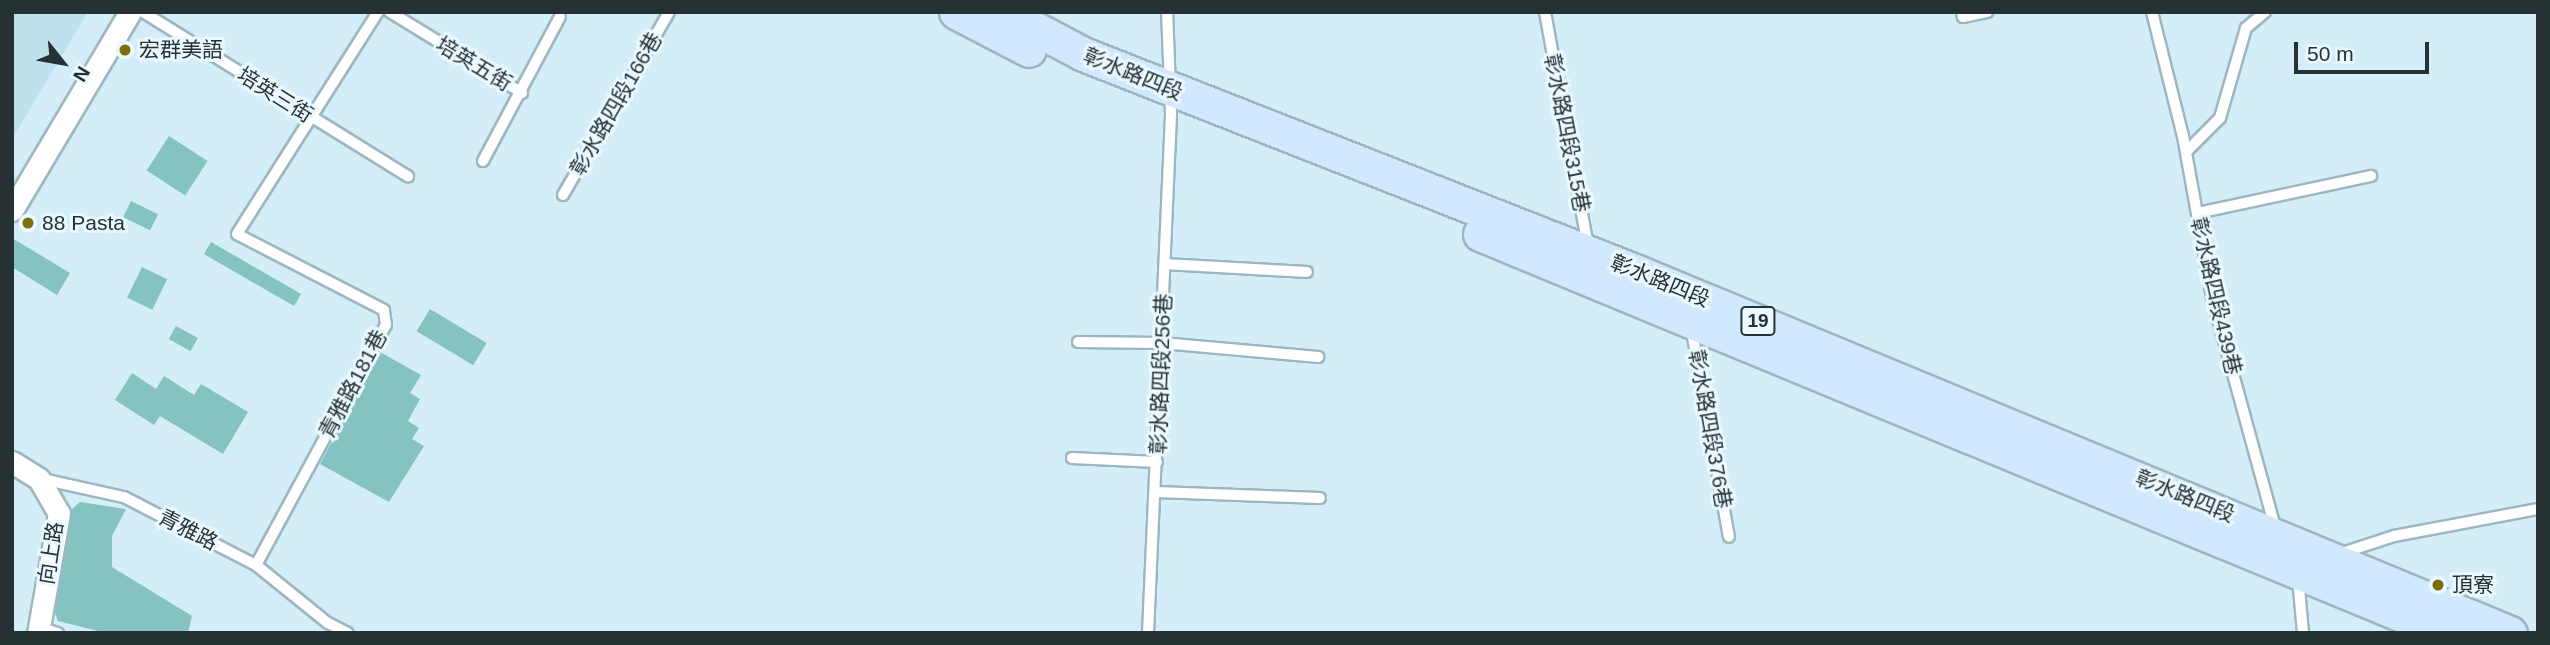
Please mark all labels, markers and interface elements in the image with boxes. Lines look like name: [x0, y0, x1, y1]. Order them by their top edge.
north arrow: [28, 28, 98, 98]
street label: 彰水路四段166巷: [565, 28, 667, 180]
scale bar: [2298, 28, 2433, 72]
street label: 培英五街: [432, 32, 516, 96]
place label: 宏群美語: [139, 37, 223, 63]
marker: 宏群美語: [117, 42, 133, 58]
text: 50 m: [2307, 42, 2354, 65]
street label: 彰水路四段: [1080, 43, 1186, 105]
street label: 彰水路四段315巷: [1539, 52, 1595, 214]
street label: 培英三街: [233, 62, 317, 128]
text: N: [69, 63, 94, 85]
place label: 88 Pasta: [42, 210, 125, 236]
marker: 88 Pasta: [20, 215, 36, 231]
street label: 彰水路四段439巷: [2186, 215, 2246, 377]
street label: 彰水路四段: [1607, 250, 1713, 312]
street label: 彰水路四段256巷: [1146, 293, 1176, 455]
road number: 19: [1739, 306, 1777, 336]
street label: 青雅路181巷: [314, 326, 392, 442]
street label: 彰水路四段376巷: [1684, 348, 1736, 510]
street label: 彰水路四段: [2132, 465, 2238, 527]
street label: 青雅路: [154, 504, 222, 556]
street label: 向上路: [34, 520, 68, 586]
place label: 頂寮: [2452, 572, 2494, 598]
marker: 頂寮: [2430, 577, 2446, 593]

